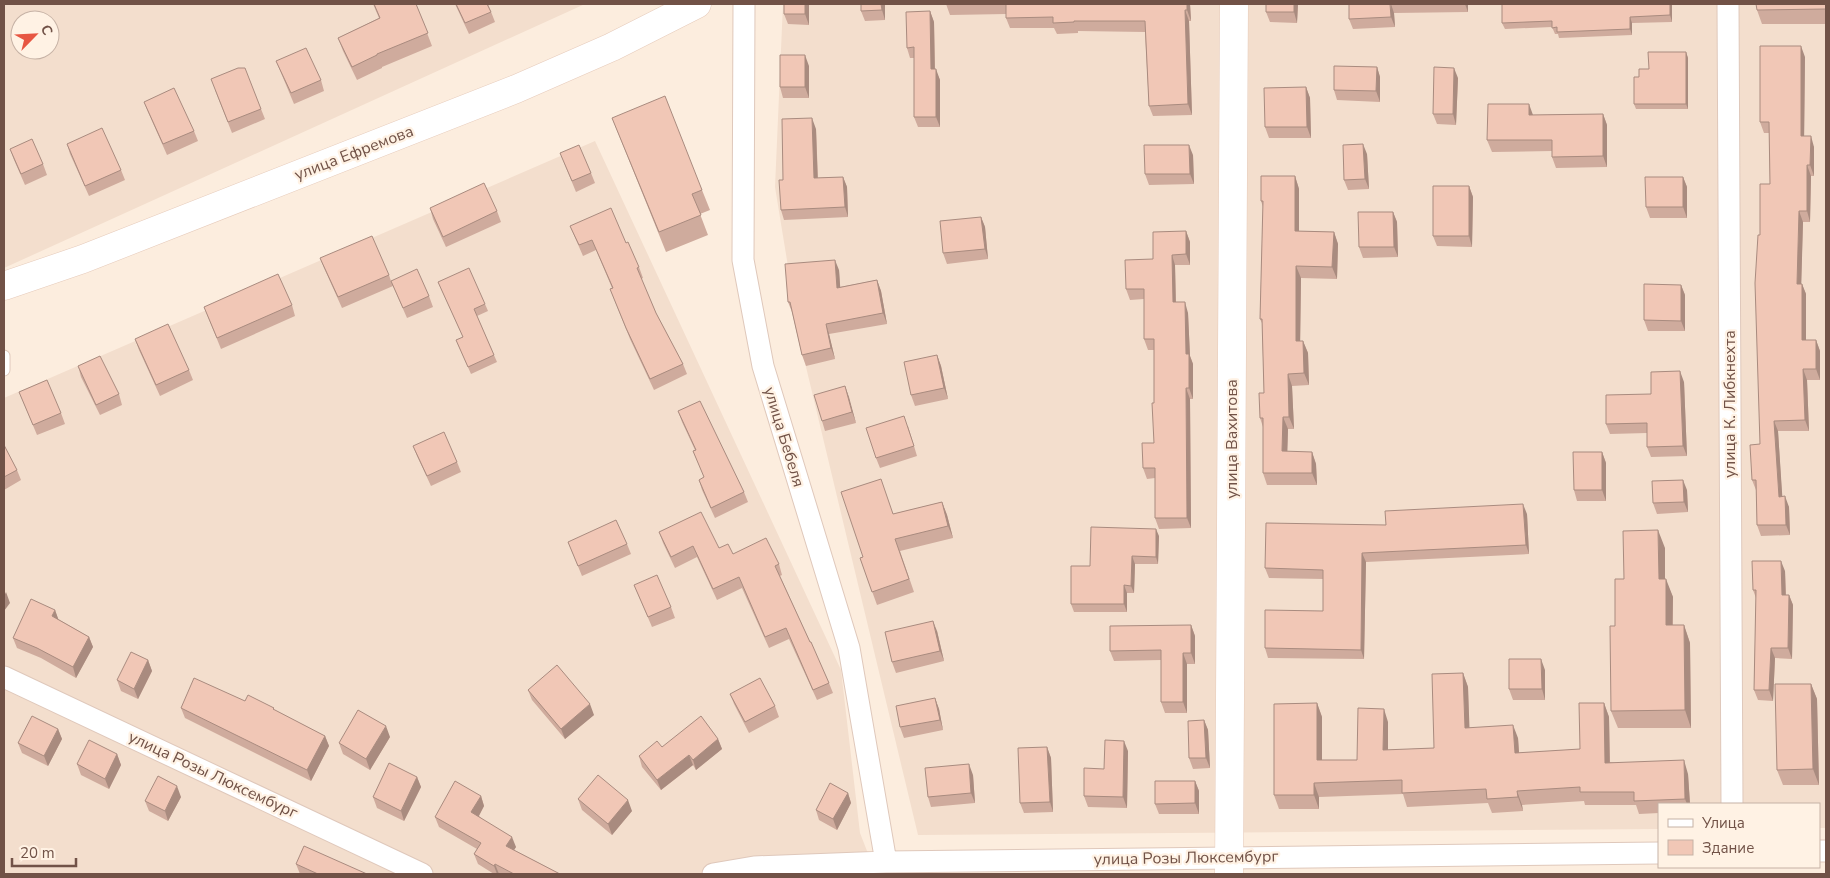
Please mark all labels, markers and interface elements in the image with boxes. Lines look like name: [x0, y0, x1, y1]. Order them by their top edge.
north arrow: [10, 10, 60, 60]
text: С: [36, 22, 57, 39]
street label: улица Ефремова: [291, 120, 417, 186]
street label: улица К. Либкнехта: [1719, 330, 1741, 478]
street label: улица Вахитова: [1221, 379, 1243, 499]
street label: улица Бебеля: [758, 384, 810, 490]
street label: улица Розы Люксембург: [125, 726, 301, 824]
legend: [1658, 803, 1820, 868]
text: Улица: [1701, 813, 1745, 833]
scale bar: [12, 836, 76, 868]
text: Здание: [1702, 838, 1754, 858]
text: 20 m: [20, 843, 55, 863]
street label: улица Розы Люксембург: [1094, 845, 1278, 871]

